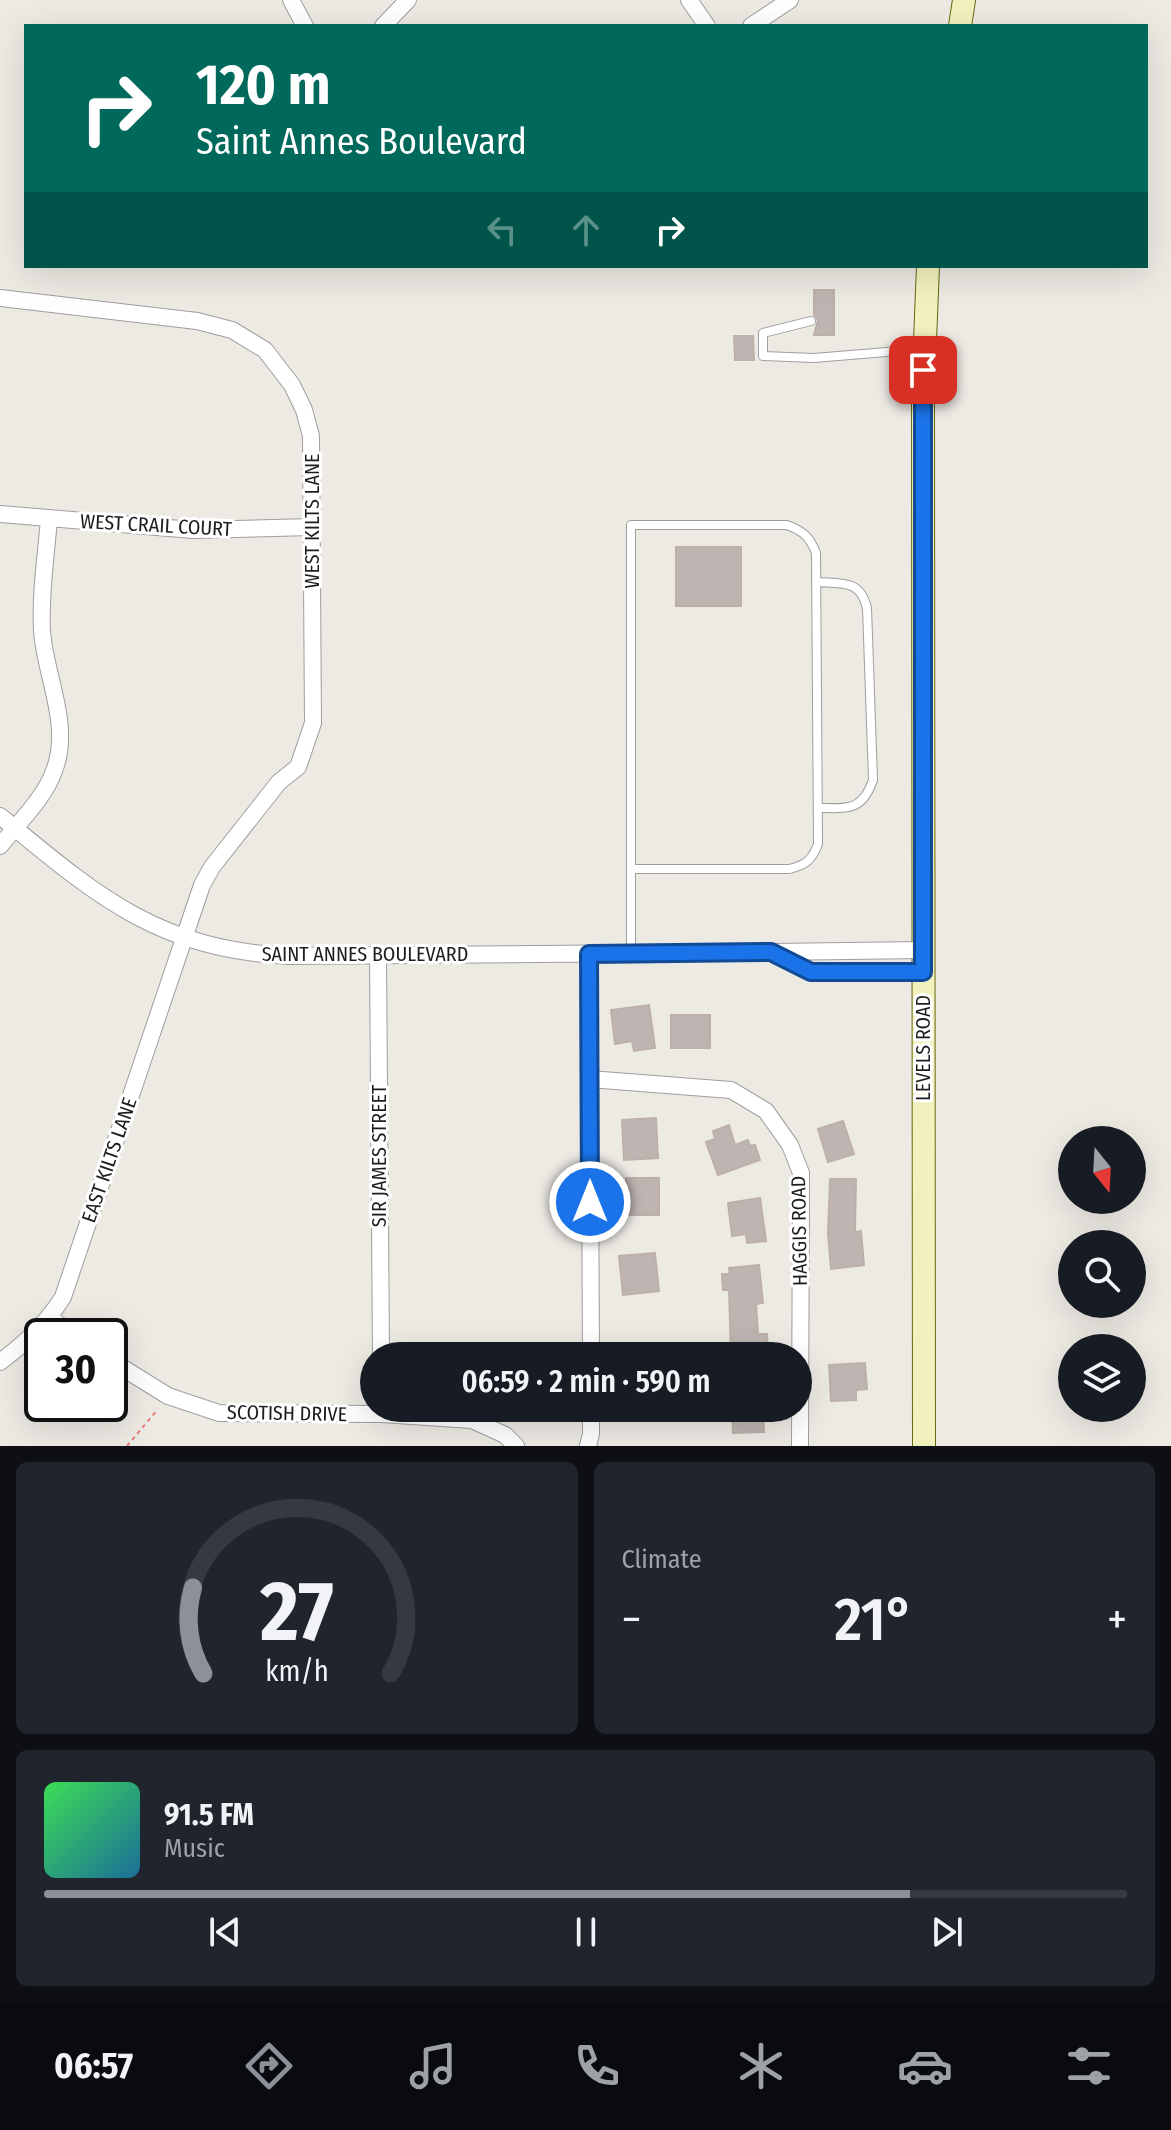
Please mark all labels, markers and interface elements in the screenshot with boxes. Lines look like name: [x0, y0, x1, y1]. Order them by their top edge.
text: 120 m: [196, 52, 331, 119]
icon: right: [64, 56, 168, 160]
text: Saint Annes Boulevard: [196, 120, 527, 164]
icon: left: [480, 208, 524, 252]
icon: ahead: [564, 208, 608, 252]
icon: right: [648, 208, 692, 252]
pin: [889, 336, 957, 404]
icon: arrive: [901, 348, 945, 392]
street label: WEST KILTS LANE: [300, 453, 324, 589]
street label: WEST CRAIL COURT: [80, 509, 233, 541]
street label: SAINT ANNES BOULEVARD: [262, 942, 468, 966]
street label: LEVELS ROAD: [911, 995, 935, 1101]
street label: SIR JAMES STREET: [367, 1084, 391, 1227]
street label: EAST KILTS LANE: [76, 1094, 142, 1226]
north arrow: [1058, 1126, 1146, 1214]
map controls: [1058, 1126, 1146, 1422]
position arrow: [548, 1160, 632, 1244]
street label: HAGGIS ROAD: [786, 1176, 812, 1286]
button: search: [1058, 1230, 1146, 1318]
speed limit sign: 30: [24, 1318, 128, 1422]
button: layers: [1058, 1334, 1146, 1422]
text: 06:59 · 2 min · 590 m: [462, 1364, 710, 1400]
street label: SCOTISH DRIVE: [227, 1400, 347, 1426]
text: Climate: [622, 1544, 702, 1575]
text: 27: [259, 1562, 334, 1662]
text: 21°: [834, 1584, 914, 1656]
text: −: [622, 1593, 641, 1646]
text: +: [1107, 1593, 1127, 1646]
text: km/h: [265, 1654, 329, 1689]
text: 91.5 FM: [164, 1797, 254, 1833]
text: Music: [164, 1833, 225, 1864]
icon: previous: [203, 1910, 247, 1954]
icon: pause: [564, 1910, 608, 1954]
icon: next: [925, 1910, 969, 1954]
icon: directions: [241, 2038, 297, 2094]
icon: music: [405, 2038, 461, 2094]
icon: phone: [569, 2038, 625, 2094]
icon: climate: [733, 2038, 789, 2094]
icon: car: [897, 2038, 953, 2094]
icon: filters: [1061, 2038, 1117, 2094]
text: 06:57: [54, 2044, 133, 2088]

